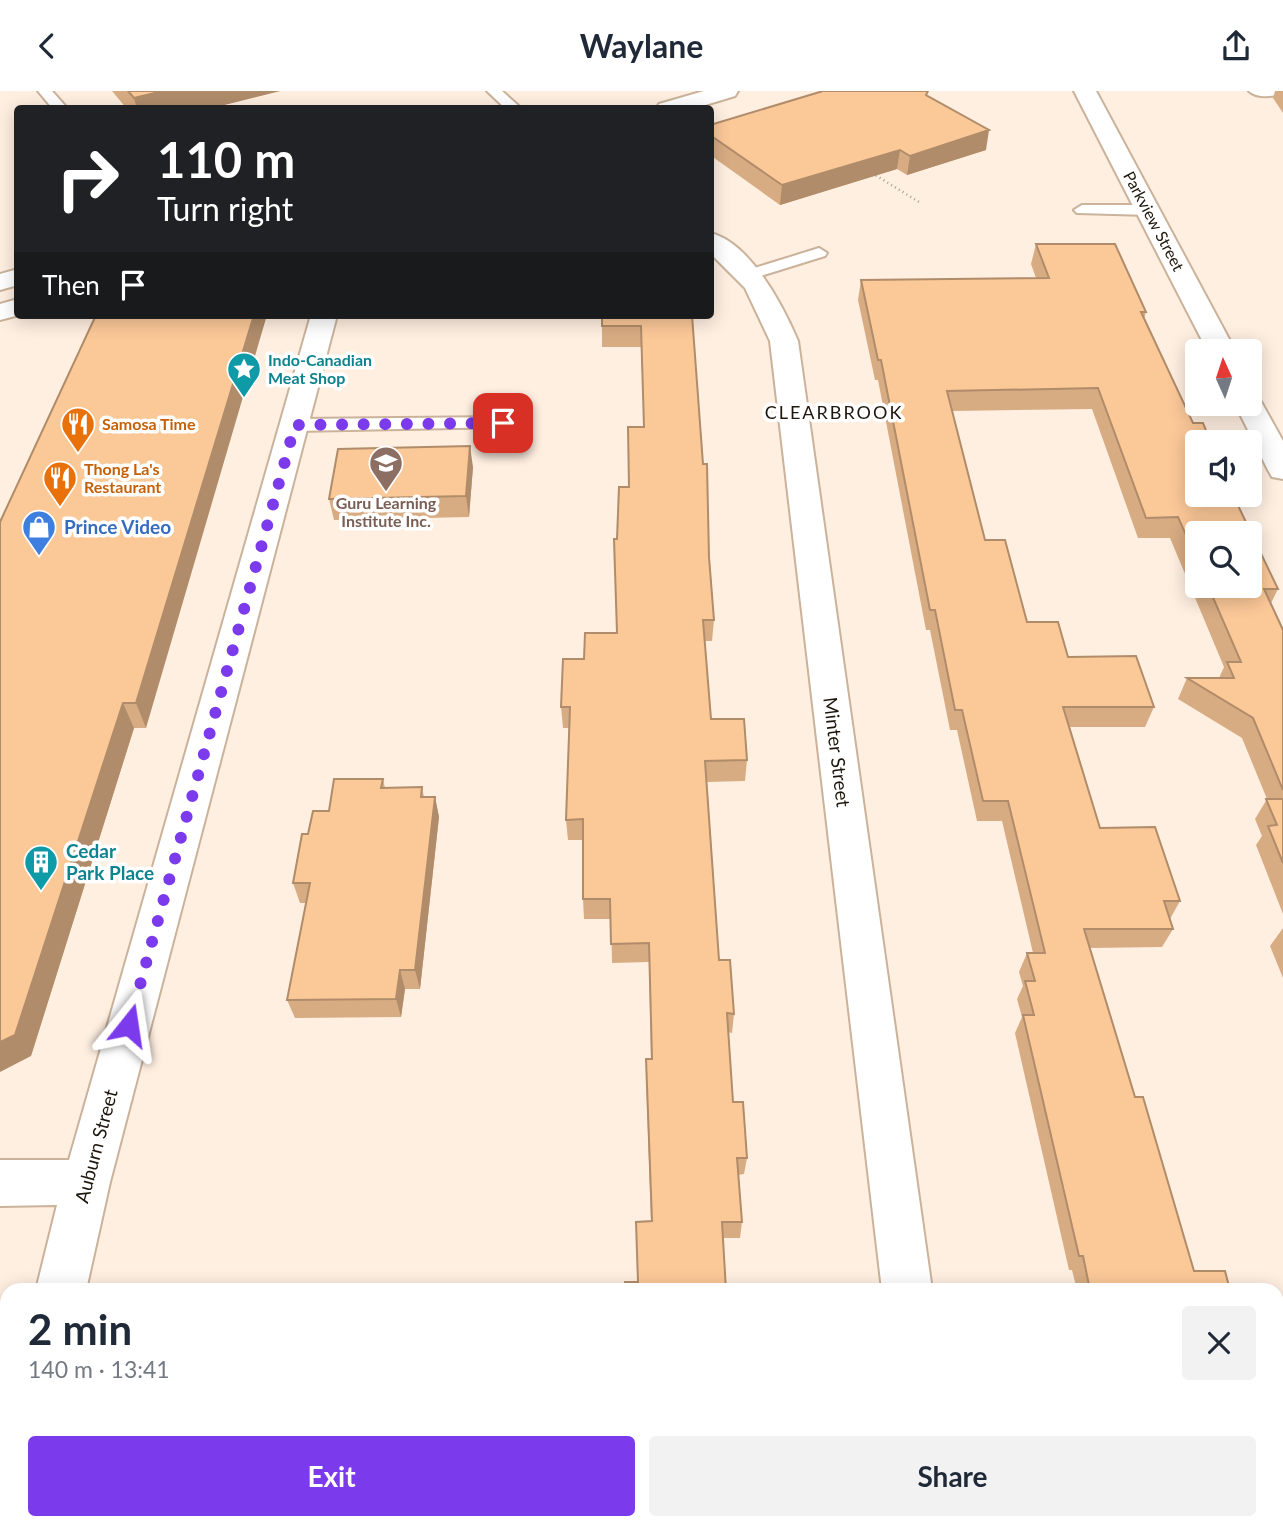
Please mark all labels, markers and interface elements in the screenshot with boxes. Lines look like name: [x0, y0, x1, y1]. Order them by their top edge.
text: Waylane: [580, 26, 703, 65]
icon: back: [28, 27, 66, 65]
icon: share: [1217, 27, 1255, 65]
text: 110 m: [157, 130, 295, 188]
icon: right: [42, 133, 133, 224]
street label: Parkview Street: [1120, 168, 1189, 274]
text: Turn right: [157, 189, 293, 228]
icon: arrive: [114, 266, 152, 304]
text: Then: [42, 269, 100, 301]
north arrow: [1185, 339, 1262, 417]
map controls: [1185, 339, 1262, 598]
place icon: Indo-Canadian Meat Shop: [225, 350, 263, 399]
place label: Indo-Canadian Meat Shop: [268, 350, 372, 387]
pin: [473, 393, 533, 453]
district label: CLEARBROOK: [765, 401, 903, 423]
icon: arrive: [484, 404, 522, 442]
restaurant icon: Samosa Time: [59, 405, 97, 454]
place label: Samosa Time: [102, 414, 196, 433]
button: sound: [1185, 430, 1262, 507]
school or university icon: Guru Learning Institute Inc.: [367, 444, 405, 493]
restaurant icon: Thong La's Restaurant: [41, 459, 79, 508]
place label: Thong La's Restaurant: [84, 459, 161, 496]
place label: Guru Learning Institute Inc.: [336, 493, 437, 530]
shop icon: Prince Video: [20, 508, 58, 557]
place label: Prince Video: [64, 515, 171, 538]
button: search: [1185, 521, 1262, 598]
street label: Minter Street: [819, 696, 856, 808]
place label: Cedar Park Place: [66, 839, 154, 884]
building icon: Cedar Park Place: [22, 843, 60, 892]
position arrow: [92, 988, 166, 1062]
street label: Auburn Street: [69, 1086, 122, 1205]
text: 2 min: [28, 1304, 132, 1354]
button: close: [1182, 1306, 1256, 1380]
text: 140 m · 13:41: [28, 1355, 170, 1383]
button: Exit: [28, 1436, 635, 1516]
button: Share: [649, 1436, 1256, 1516]

